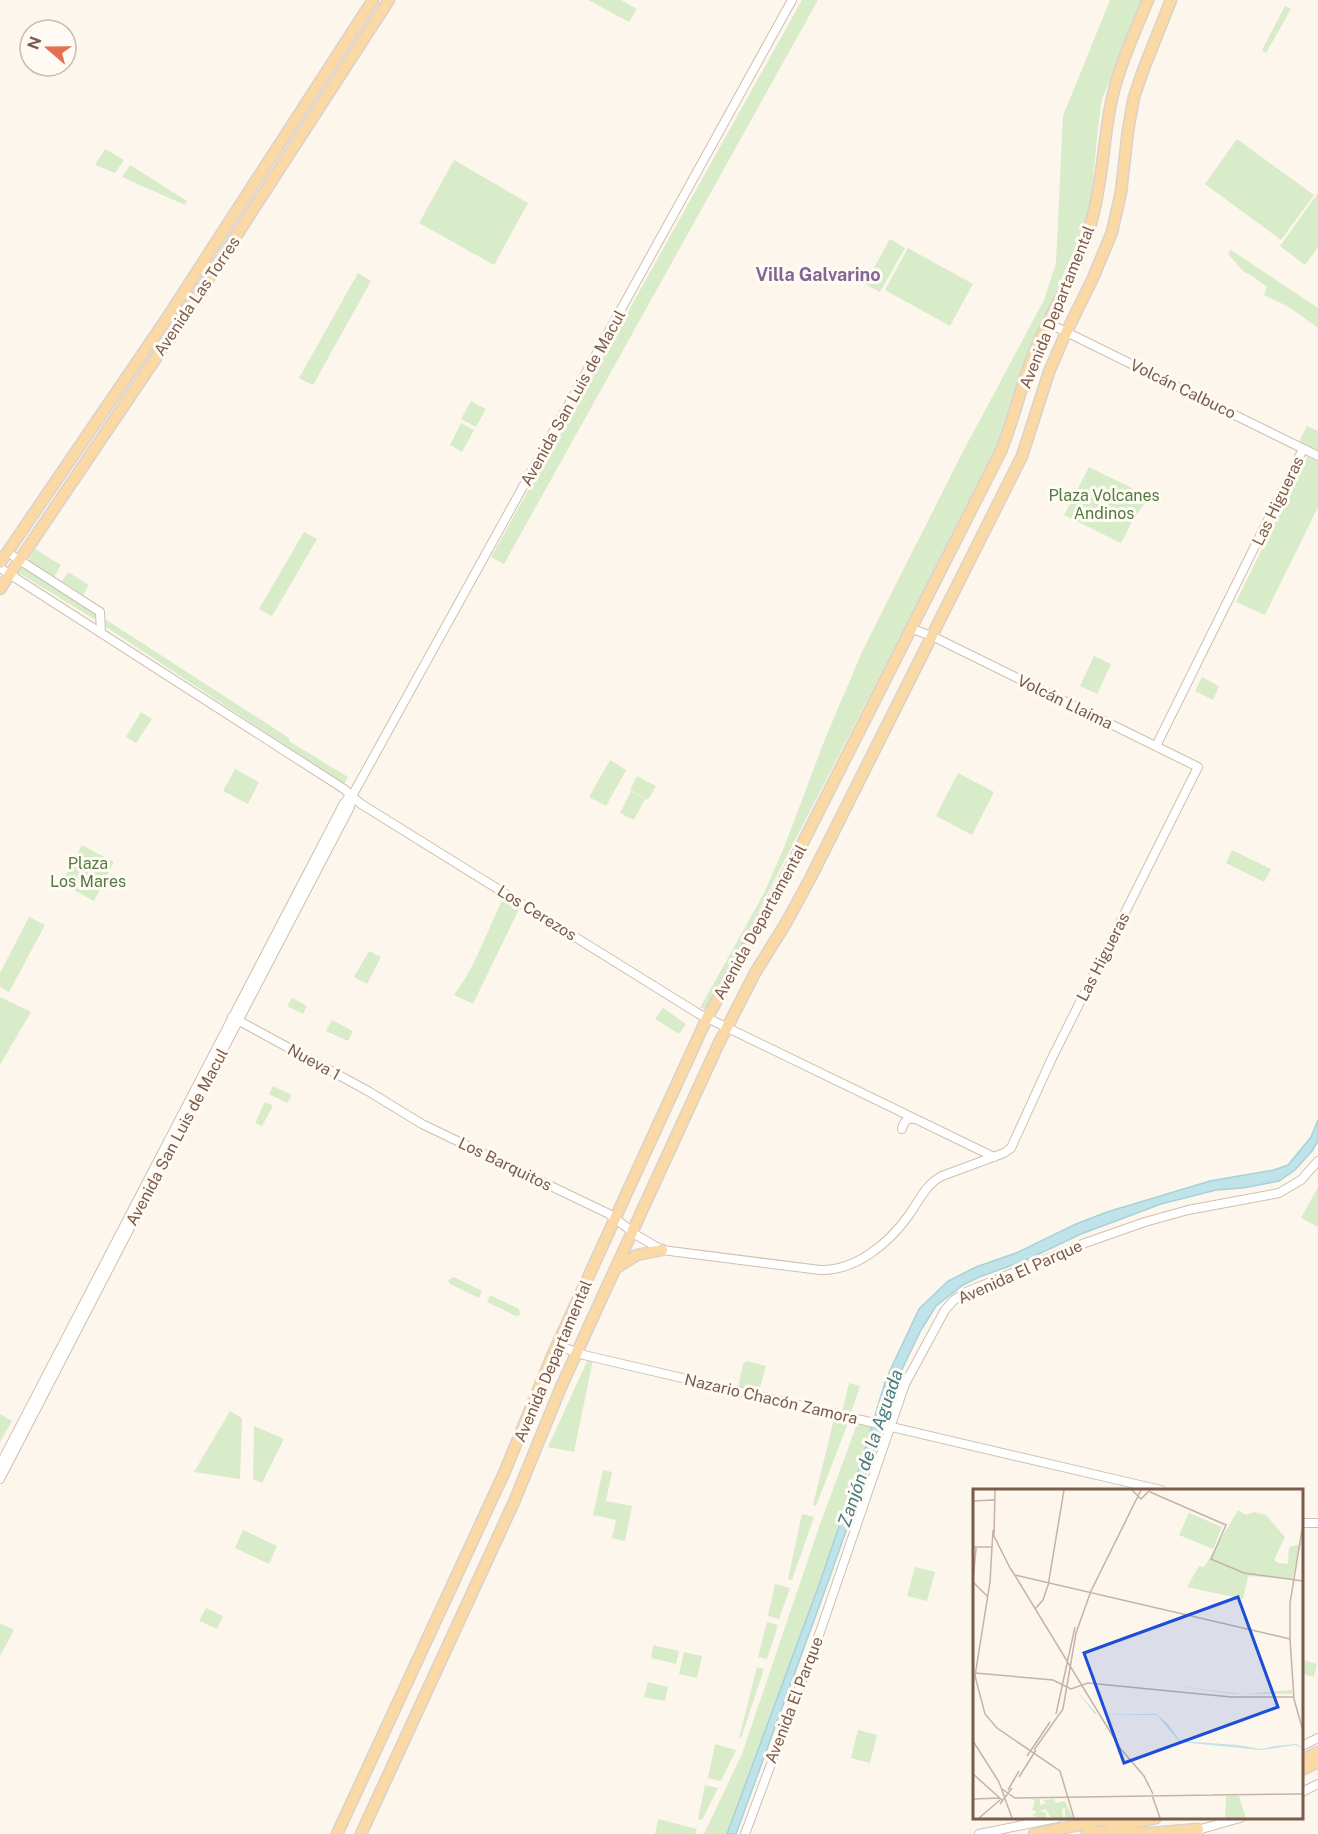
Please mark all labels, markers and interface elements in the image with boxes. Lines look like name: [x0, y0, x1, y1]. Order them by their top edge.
north arrow: [18, 18, 78, 78]
text: N: [23, 34, 45, 52]
street label: Avenida Departamental: [1016, 223, 1098, 391]
street label: Avenida Las Torres: [150, 233, 244, 359]
district label: Villa Galvarino: [755, 264, 881, 285]
street label: Avenida San Luis de Macul: [517, 307, 629, 489]
street label: Volcán Calbuco: [1127, 355, 1239, 423]
street label: Las Higueras: [1248, 453, 1308, 549]
park label: Plaza Volcanes Andinos: [1048, 486, 1160, 523]
street label: Volcán Llaima: [1014, 671, 1116, 733]
street label: Avenida Departamental: [710, 841, 811, 1003]
park label: Plaza Los Mares: [50, 854, 126, 891]
street label: Los Cerezos: [494, 881, 580, 945]
street label: Las Higueras: [1073, 910, 1133, 1004]
street label: Nueva 1: [284, 1040, 344, 1084]
street label: Avenida San Luis de Macul: [122, 1045, 232, 1229]
street label: Los Barquitos: [455, 1133, 555, 1195]
street label: Avenida El Parque: [955, 1236, 1085, 1308]
street label: Avenida Departamental: [510, 1277, 596, 1445]
water label: Zanjón de la Aguada: [833, 1367, 907, 1529]
street label: Nazario Chacón Zamora: [683, 1370, 859, 1428]
inset map: [973, 1489, 1303, 1819]
street label: Avenida El Parque: [761, 1634, 827, 1766]

